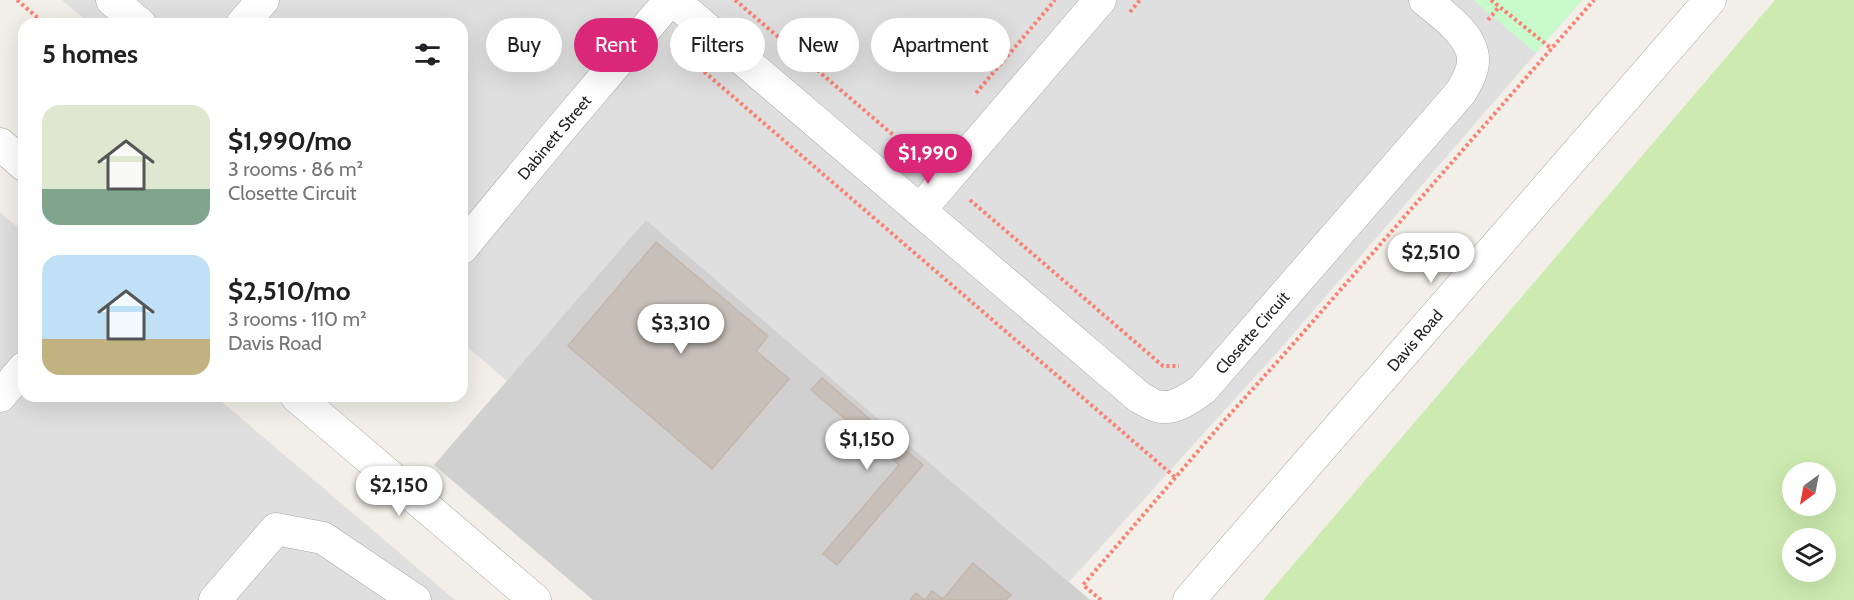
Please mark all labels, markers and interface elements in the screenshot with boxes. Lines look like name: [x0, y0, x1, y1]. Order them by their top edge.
chip: Buy: [486, 18, 562, 72]
chip: Rent: [574, 18, 658, 72]
chip: Filters: [670, 18, 765, 72]
chip: New: [777, 18, 859, 72]
chip: Apartment: [871, 18, 1010, 72]
text: 5 homes: [42, 38, 138, 70]
icon: filters: [411, 38, 444, 71]
street label: Dabinett Street: [513, 91, 595, 183]
text: $1,990/mo: [228, 125, 352, 157]
icon: home: [90, 129, 162, 201]
pin: $1,990: [879, 134, 977, 185]
text: $1,990: [898, 141, 958, 165]
text: 3 rooms · 86 m²: [228, 157, 363, 181]
text: Closette Circuit: [228, 181, 356, 205]
pin: $2,510: [1382, 233, 1480, 284]
text: $2,510: [1401, 240, 1461, 264]
text: $2,510/mo: [228, 275, 351, 307]
icon: home: [90, 279, 162, 351]
street label: Closette Circuit: [1211, 287, 1293, 378]
pin: $3,310: [632, 304, 730, 355]
street label: Davis Road: [1383, 306, 1446, 375]
text: 3 rooms · 110 m²: [228, 307, 367, 331]
text: $3,310: [651, 311, 711, 335]
text: Davis Road: [228, 331, 322, 355]
pin: $1,150: [818, 420, 916, 471]
text: $1,150: [839, 427, 895, 451]
north arrow: [1782, 462, 1836, 516]
map controls: [1782, 462, 1836, 582]
pin: $2,150: [350, 466, 448, 517]
text: $2,150: [370, 473, 428, 497]
button: layers: [1782, 528, 1836, 582]

